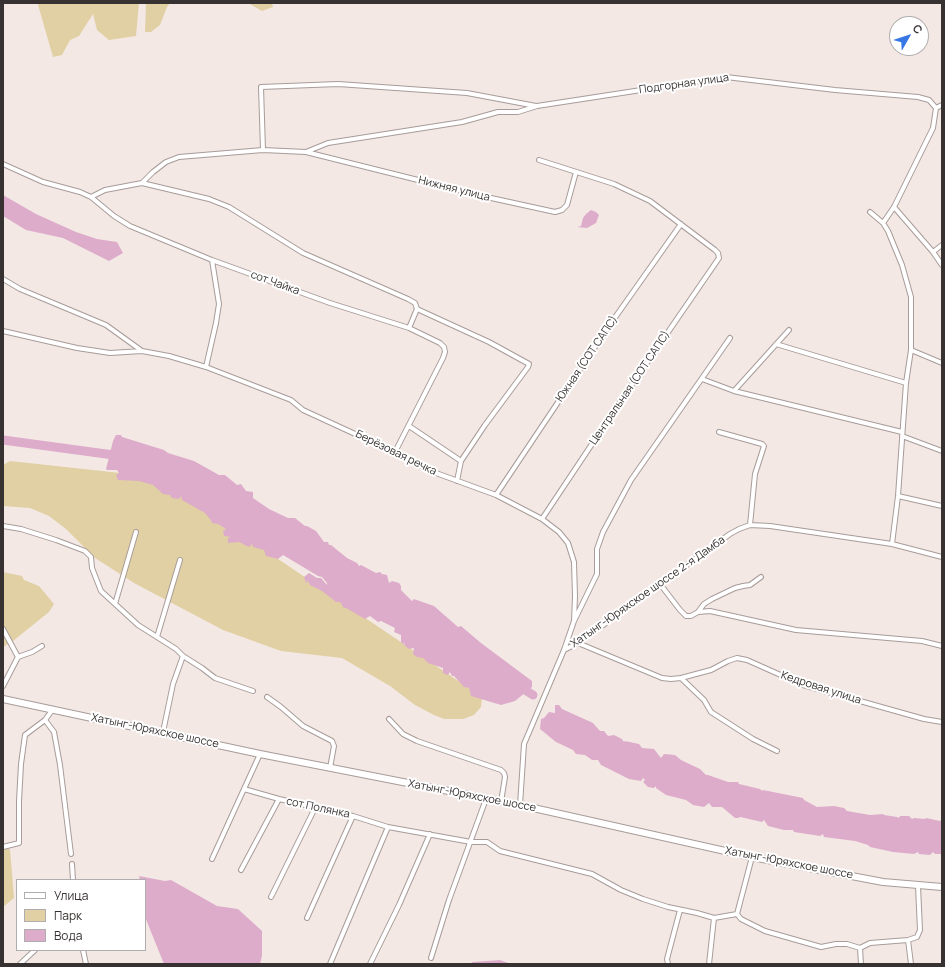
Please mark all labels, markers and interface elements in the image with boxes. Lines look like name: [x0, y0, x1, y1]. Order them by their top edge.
north arrow: [889, 16, 929, 56]
text: С: [910, 21, 926, 37]
street label: Подгорная улица: [638, 71, 730, 97]
street label: Нижняя улица: [417, 174, 491, 204]
street label: сот Чайка: [249, 268, 301, 298]
street label: Южная (СОТ САПС): [553, 313, 621, 405]
street label: Центральная (СОТ САПС): [587, 329, 673, 447]
street label: Берёзовая речка: [353, 428, 439, 478]
street label: Хатынг-Юряхское шоссе 2-я Дамба: [568, 533, 728, 651]
street label: Кедровая улица: [779, 669, 863, 707]
street label: Хатынг-Юряхское шоссе: [90, 711, 220, 751]
street label: Хатынг-Юряхское шоссе: [407, 777, 537, 815]
street label: сот Полянка: [285, 795, 351, 821]
street label: Хатынг-Юряхское шоссе: [724, 844, 854, 882]
legend: [16, 879, 146, 951]
text: Улица: [54, 887, 88, 904]
text: Парк: [54, 907, 82, 924]
text: Вода: [54, 927, 82, 944]

